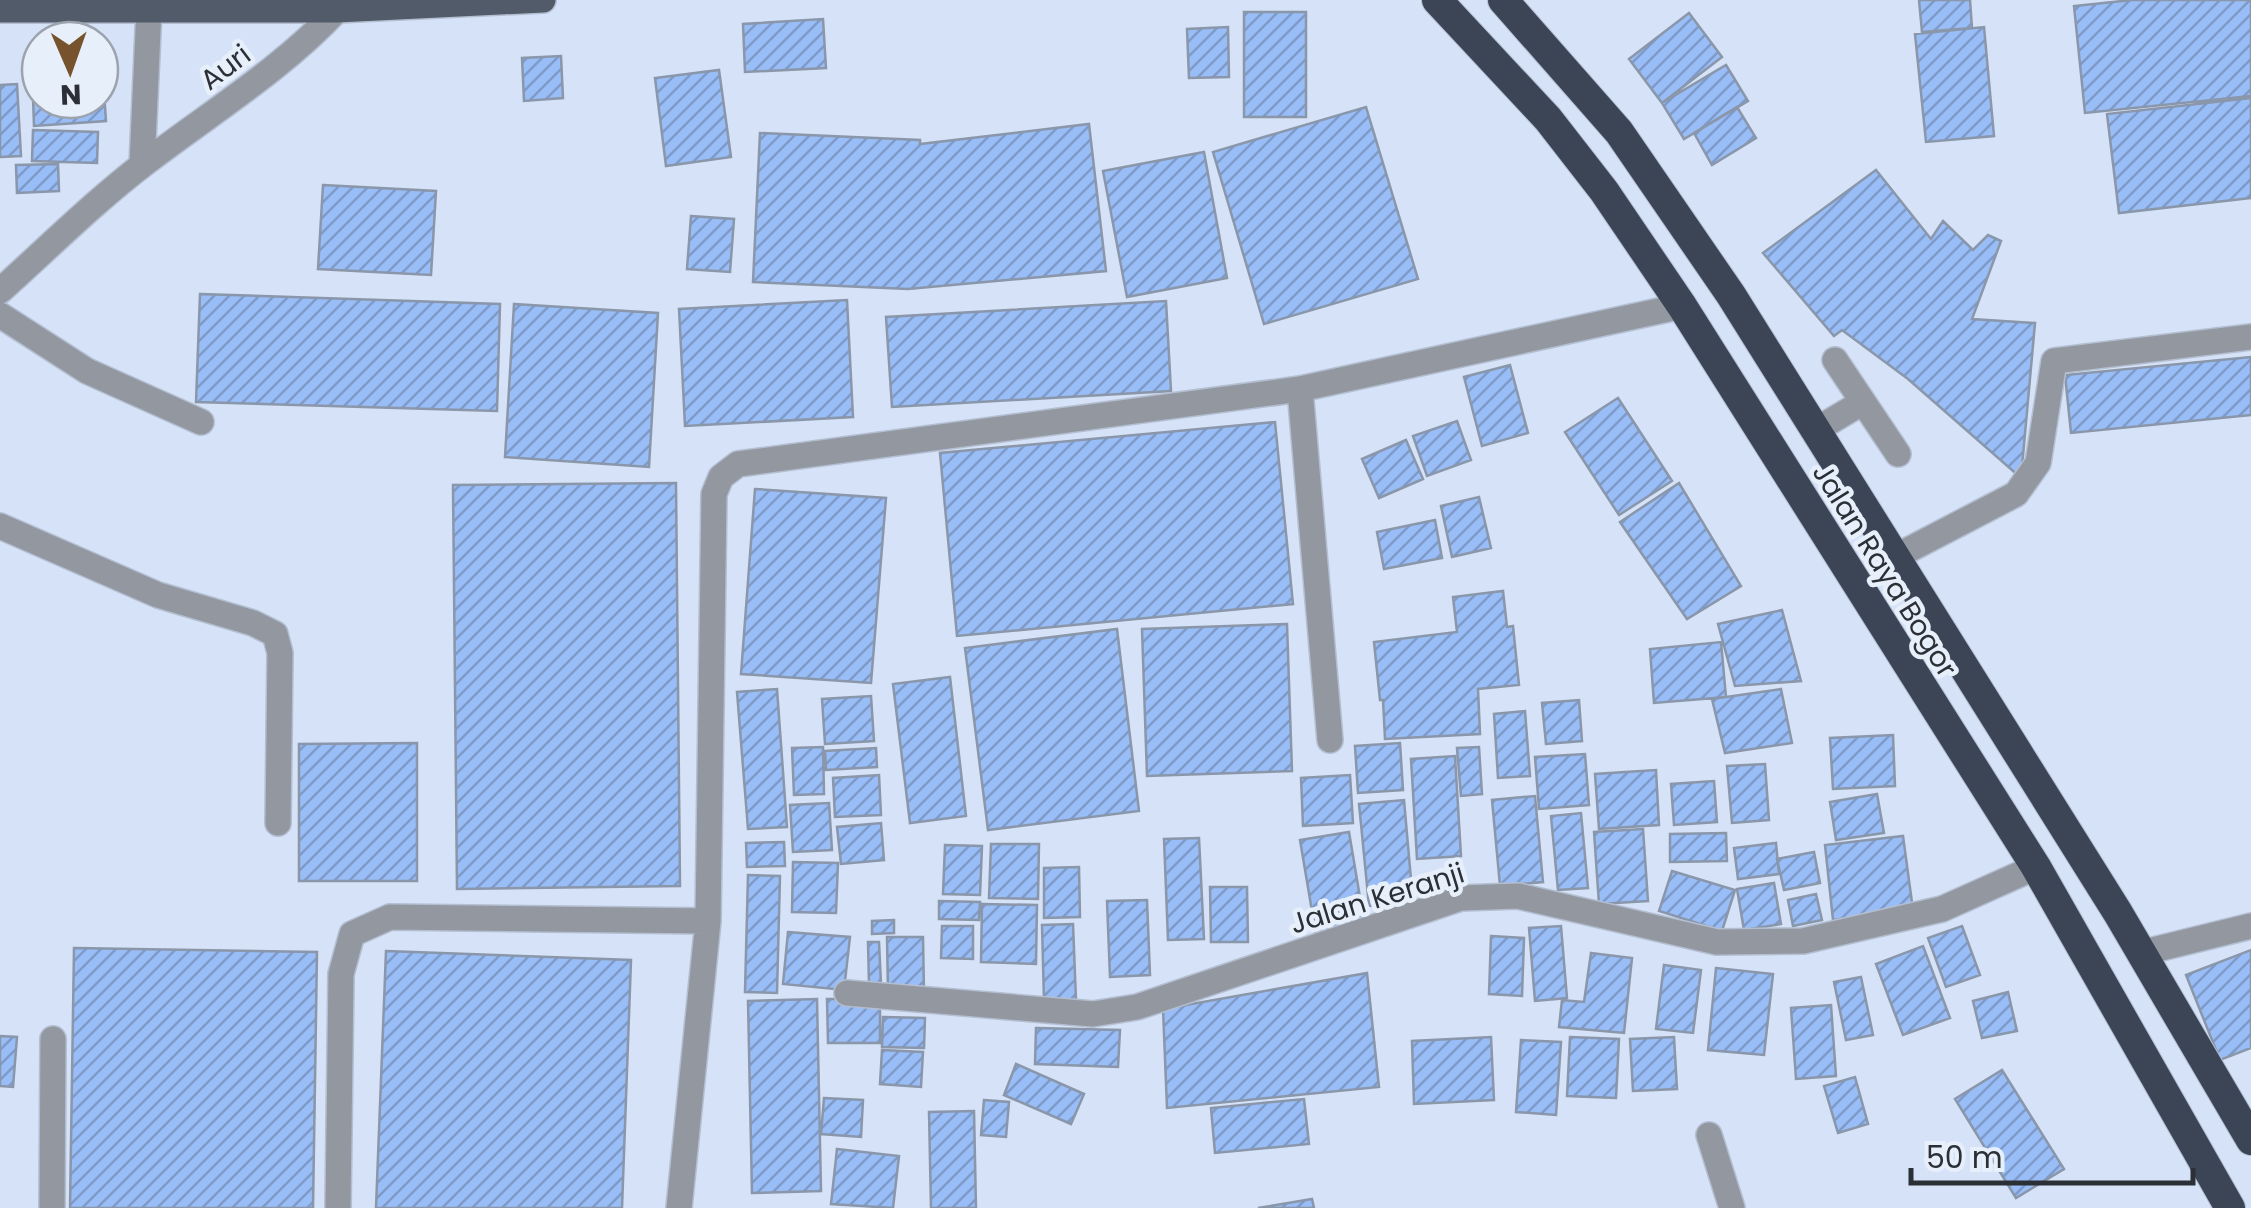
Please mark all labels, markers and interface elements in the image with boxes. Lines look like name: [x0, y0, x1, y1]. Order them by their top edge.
north arrow: [20, 20, 120, 120]
street label: Auri: [192, 36, 259, 99]
text: N: [60, 75, 82, 114]
street label: Jalan Raya Bogor: [1803, 456, 1966, 685]
street label: Jalan Keranji: [1285, 853, 1469, 943]
scale bar: [1911, 1123, 2194, 1185]
text: 50 m: [1926, 1136, 2003, 1179]

